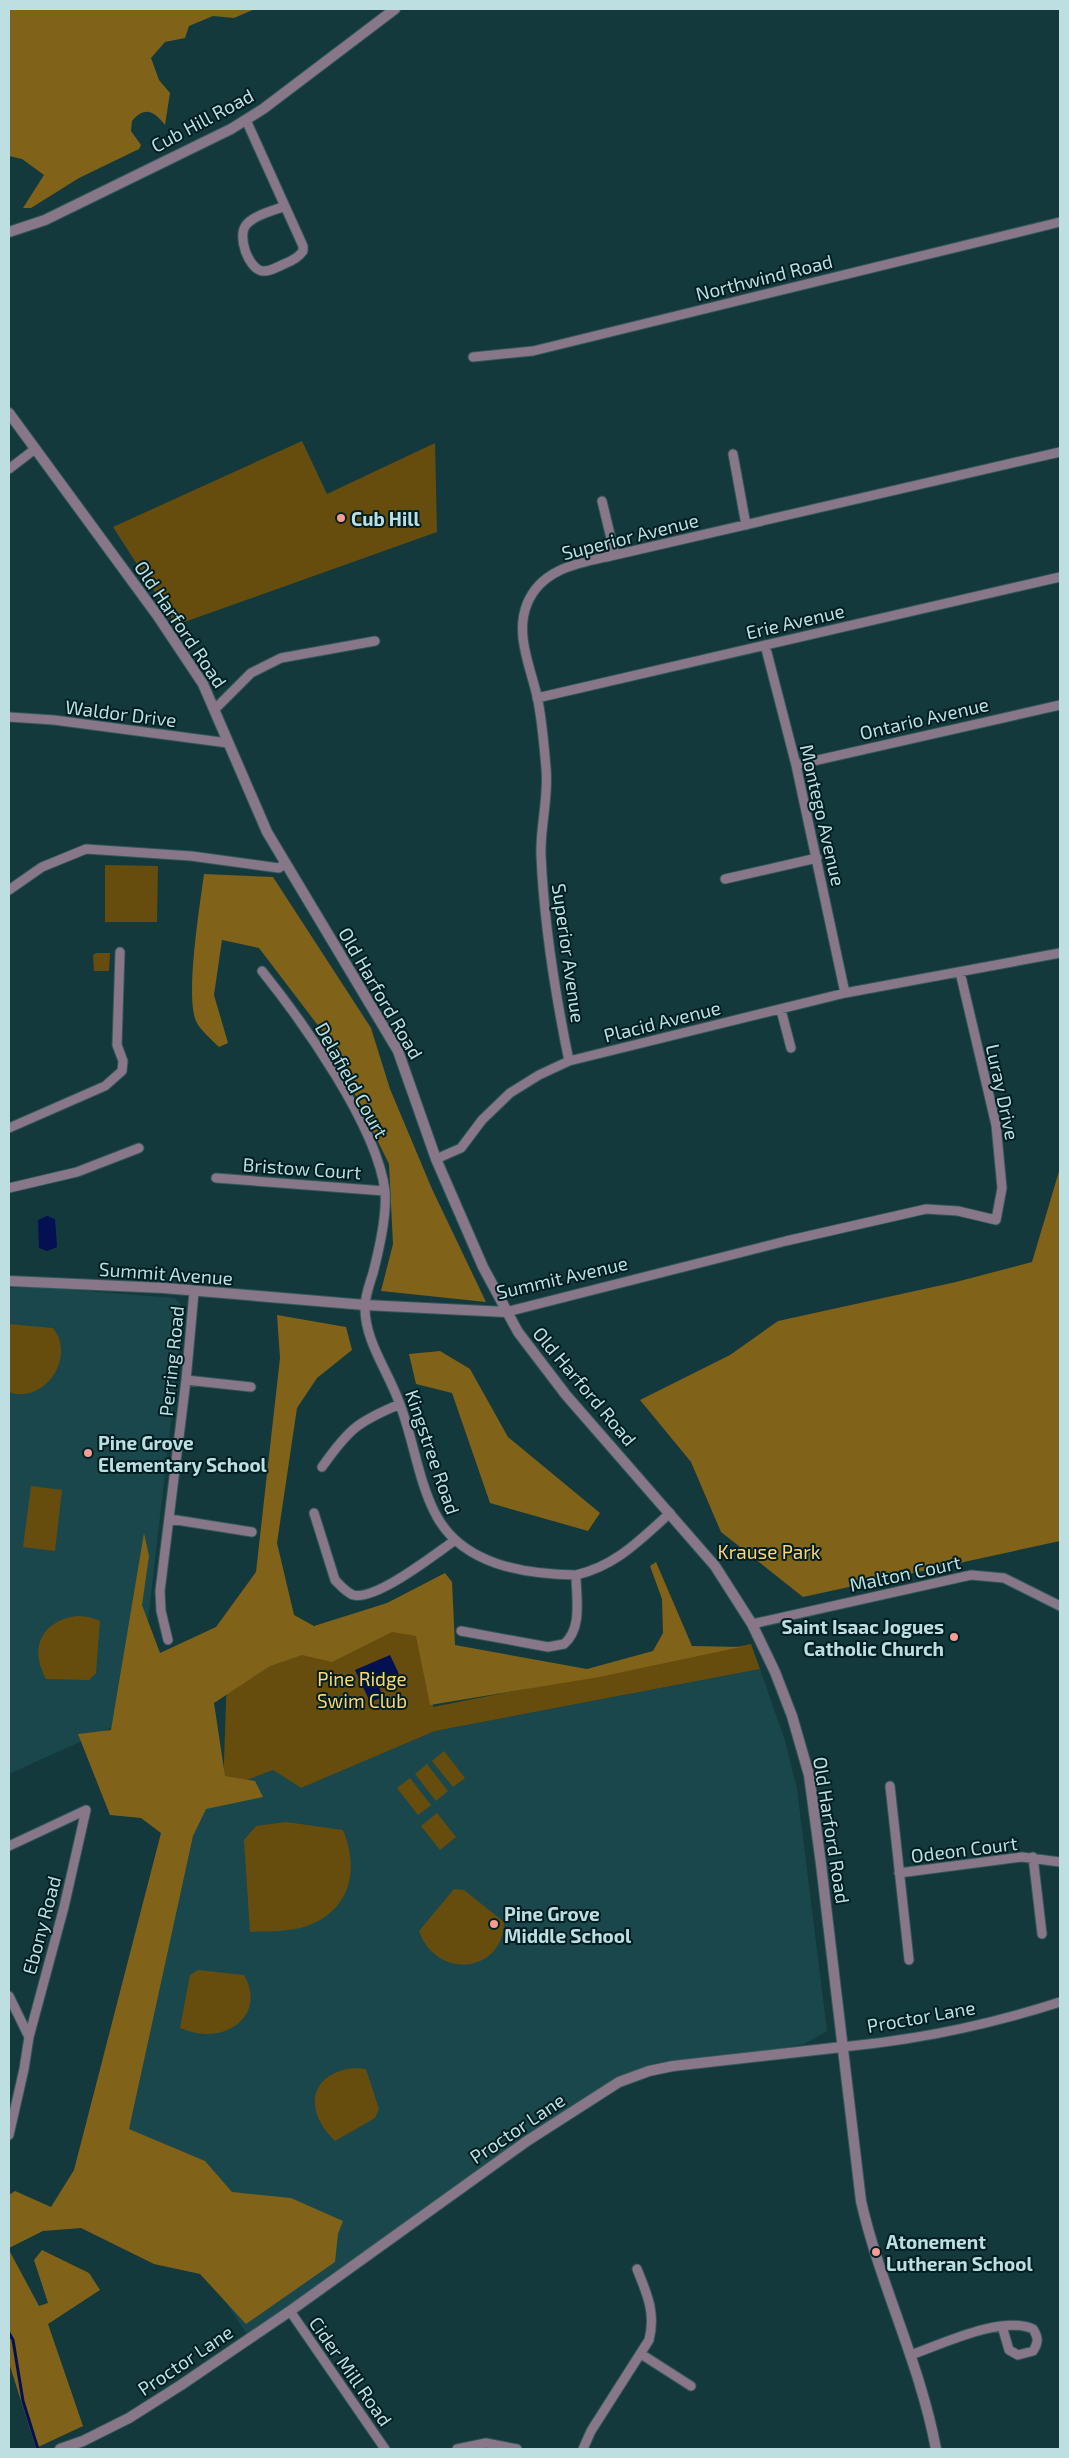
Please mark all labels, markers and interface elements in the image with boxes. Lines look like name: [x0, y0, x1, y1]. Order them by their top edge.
street label: Cub Hill Road: [147, 83, 257, 157]
street label: Northwind Road: [693, 249, 835, 305]
place label: Cub Hill: [351, 507, 420, 530]
street label: Superior Avenue: [559, 508, 701, 564]
marker: Cub Hill: [335, 512, 347, 524]
street label: Old Harford Road: [130, 556, 232, 692]
street label: Erie Avenue: [743, 598, 847, 644]
street label: Ontario Avenue: [857, 692, 991, 744]
street label: Waldor Drive: [64, 695, 178, 731]
street label: Montego Avenue: [796, 742, 850, 888]
street label: Superior Avenue: [548, 882, 590, 1024]
street label: Old Harford Road: [334, 923, 428, 1063]
street label: Placid Avenue: [601, 995, 723, 1047]
street label: Delafield Court: [311, 1018, 393, 1142]
street label: Luray Drive: [982, 1042, 1024, 1142]
street label: Bristow Court: [242, 1152, 362, 1184]
street label: Summit Avenue: [494, 1251, 630, 1303]
street label: Summit Avenue: [98, 1257, 234, 1289]
street label: Perring Road: [154, 1305, 188, 1417]
street label: Old Harford Road: [529, 1322, 641, 1450]
street label: Kingstree Road: [401, 1387, 465, 1517]
place label: Pine Grove Elementary School: [98, 1431, 268, 1477]
marker: Pine Grove Elementary School: [82, 1447, 94, 1459]
park label: Krause Park: [717, 1540, 821, 1563]
street label: Malton Court: [847, 1550, 963, 1596]
place label: Saint Isaac Jogues Catholic Church: [781, 1615, 944, 1660]
marker: Saint Isaac Jogues Catholic Church: [948, 1631, 960, 1643]
park label: Pine Ridge Swim Club: [317, 1667, 407, 1712]
street label: Old Harford Road: [809, 1755, 855, 1905]
street label: Odeon Court: [909, 1831, 1019, 1867]
street label: Ebony Road: [17, 1873, 65, 1977]
place label: Pine Grove Middle School: [504, 1902, 632, 1947]
marker: Pine Grove Middle School: [488, 1918, 500, 1930]
street label: Proctor Lane: [865, 1995, 977, 2037]
street label: Proctor Lane: [465, 2088, 569, 2168]
place label: Atonement Lutheran School: [886, 2230, 1033, 2275]
marker: Atonement Lutheran School: [870, 2246, 882, 2258]
street label: Cider Mill Road: [305, 2312, 397, 2430]
street label: Proctor Lane: [133, 2320, 237, 2400]

